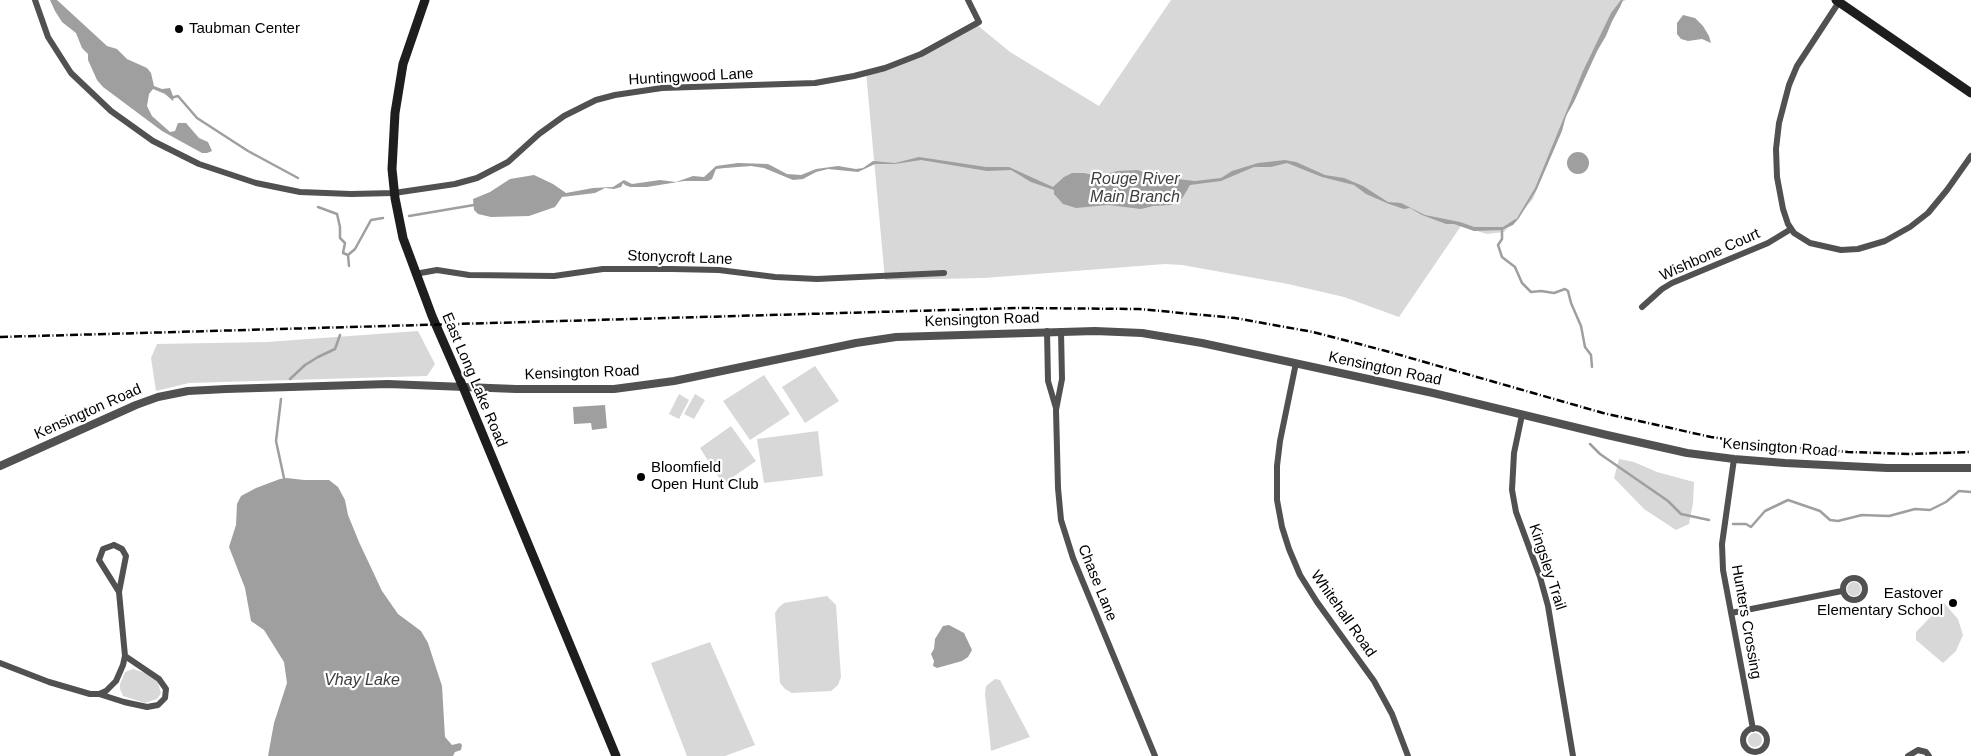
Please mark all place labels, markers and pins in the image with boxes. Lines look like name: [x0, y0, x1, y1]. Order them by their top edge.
place label: Taubman Center: [189, 20, 300, 38]
marker: Taubman Center: [173, 23, 185, 35]
place label: Bloomfield Open Hunt Club: [651, 459, 759, 494]
marker: Bloomfield Open Hunt Club: [635, 471, 647, 483]
place label: Eastover Elementary School: [1817, 585, 1943, 620]
marker: Eastover Elementary School: [1947, 597, 1959, 609]

